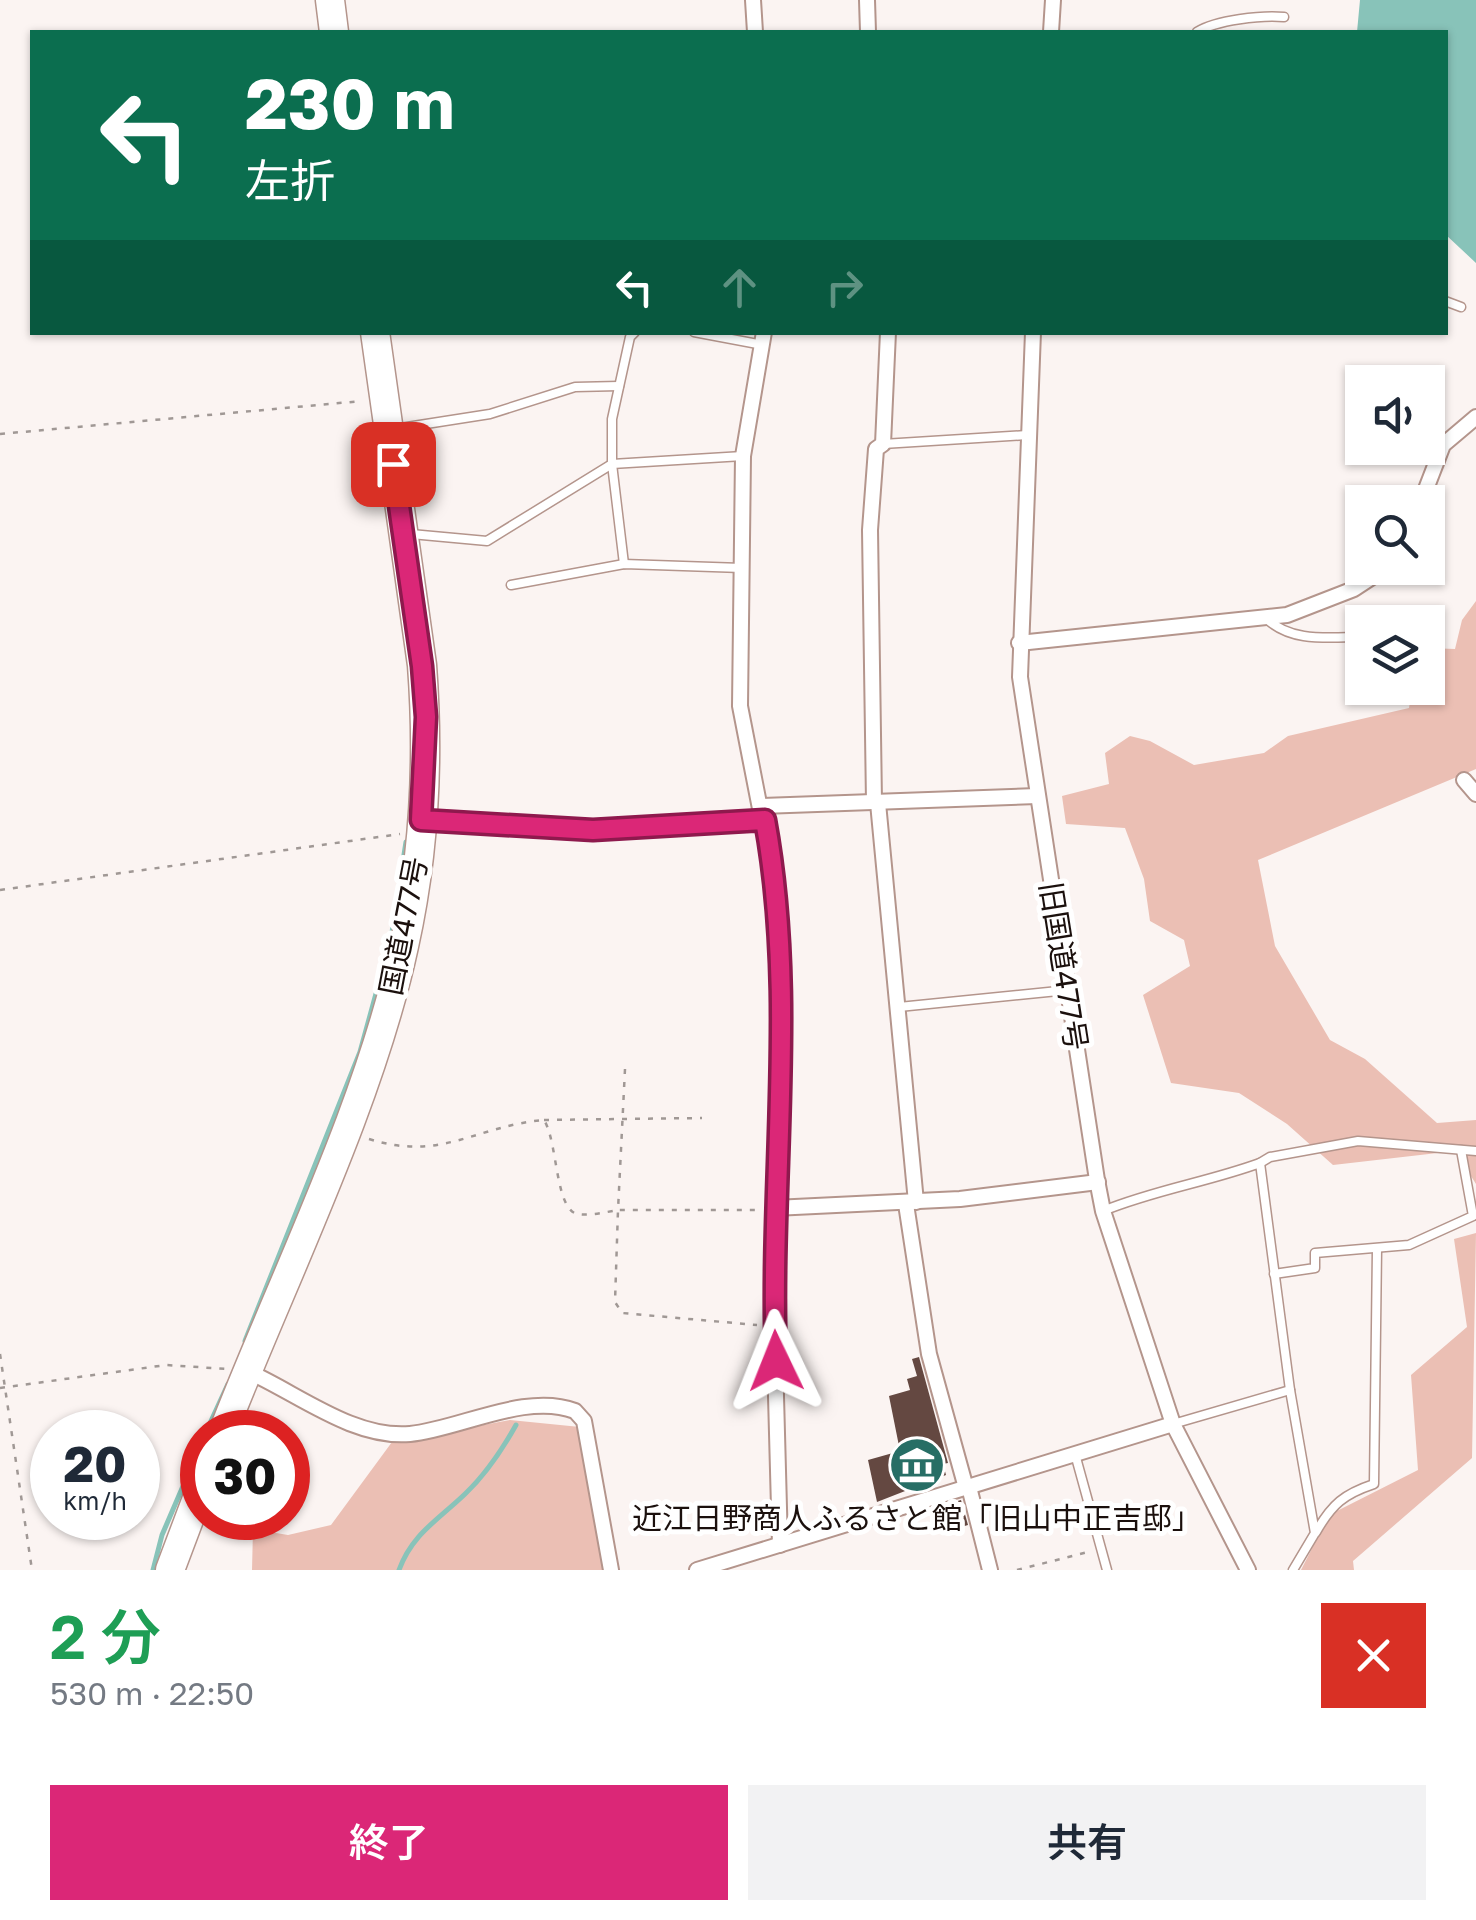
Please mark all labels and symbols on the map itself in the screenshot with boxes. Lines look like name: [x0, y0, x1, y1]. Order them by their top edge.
pin: [351, 422, 436, 507]
street label: 国道477号: [372, 854, 434, 998]
street label: 旧国道477号: [1033, 879, 1095, 1053]
position arrow: [724, 1309, 828, 1413]
speed limit sign: 30: [180, 1410, 310, 1540]
museum icon: 近江日野商人ふるさと館「旧山中正吉邸」: [887, 1435, 947, 1495]
place label: 近江日野商人ふるさと館「旧山中正吉邸」: [632, 1500, 1202, 1536]

